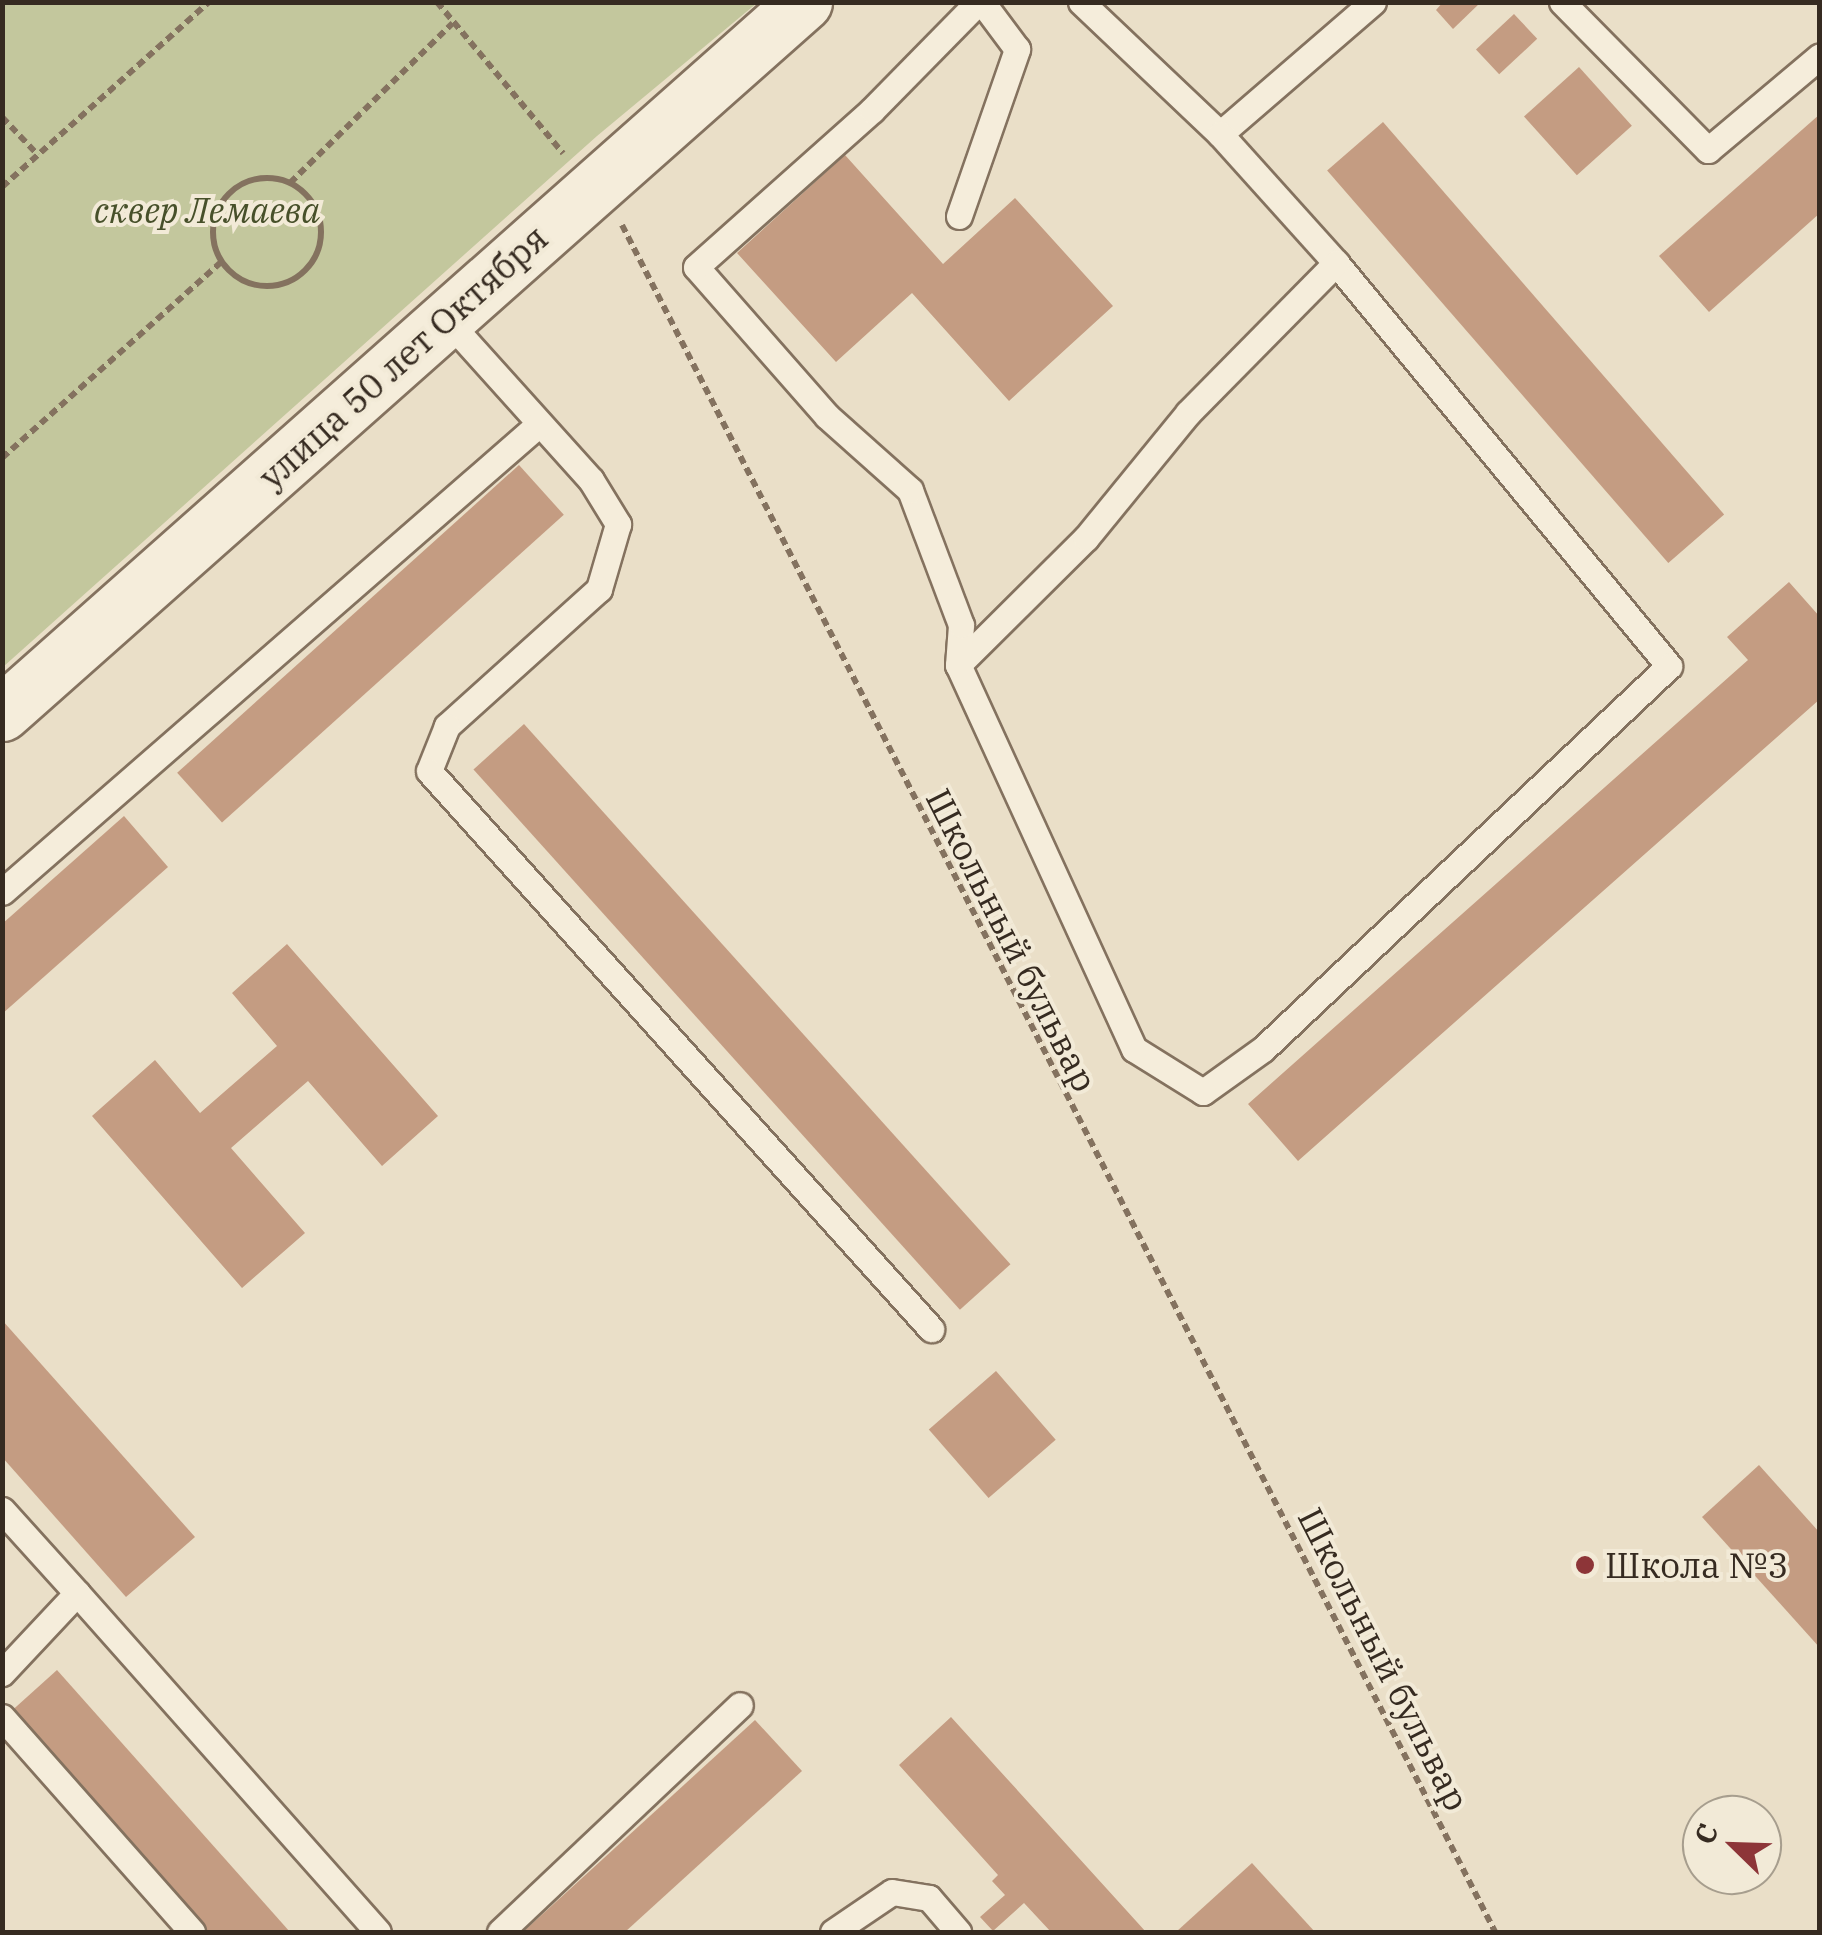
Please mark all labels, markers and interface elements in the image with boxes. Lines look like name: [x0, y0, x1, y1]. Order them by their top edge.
park label: сквер Лемаева: [94, 189, 320, 231]
street label: улица 50 лет Октября: [250, 216, 556, 498]
street label: Школьный бульвар: [917, 782, 1107, 1098]
street label: Школьный бульвар: [1289, 1501, 1479, 1817]
place label: Школа №3: [1605, 1544, 1788, 1586]
marker: Школа №3: [1574, 1554, 1596, 1576]
north arrow: [1682, 1795, 1782, 1895]
text: С: [1685, 1818, 1726, 1850]

